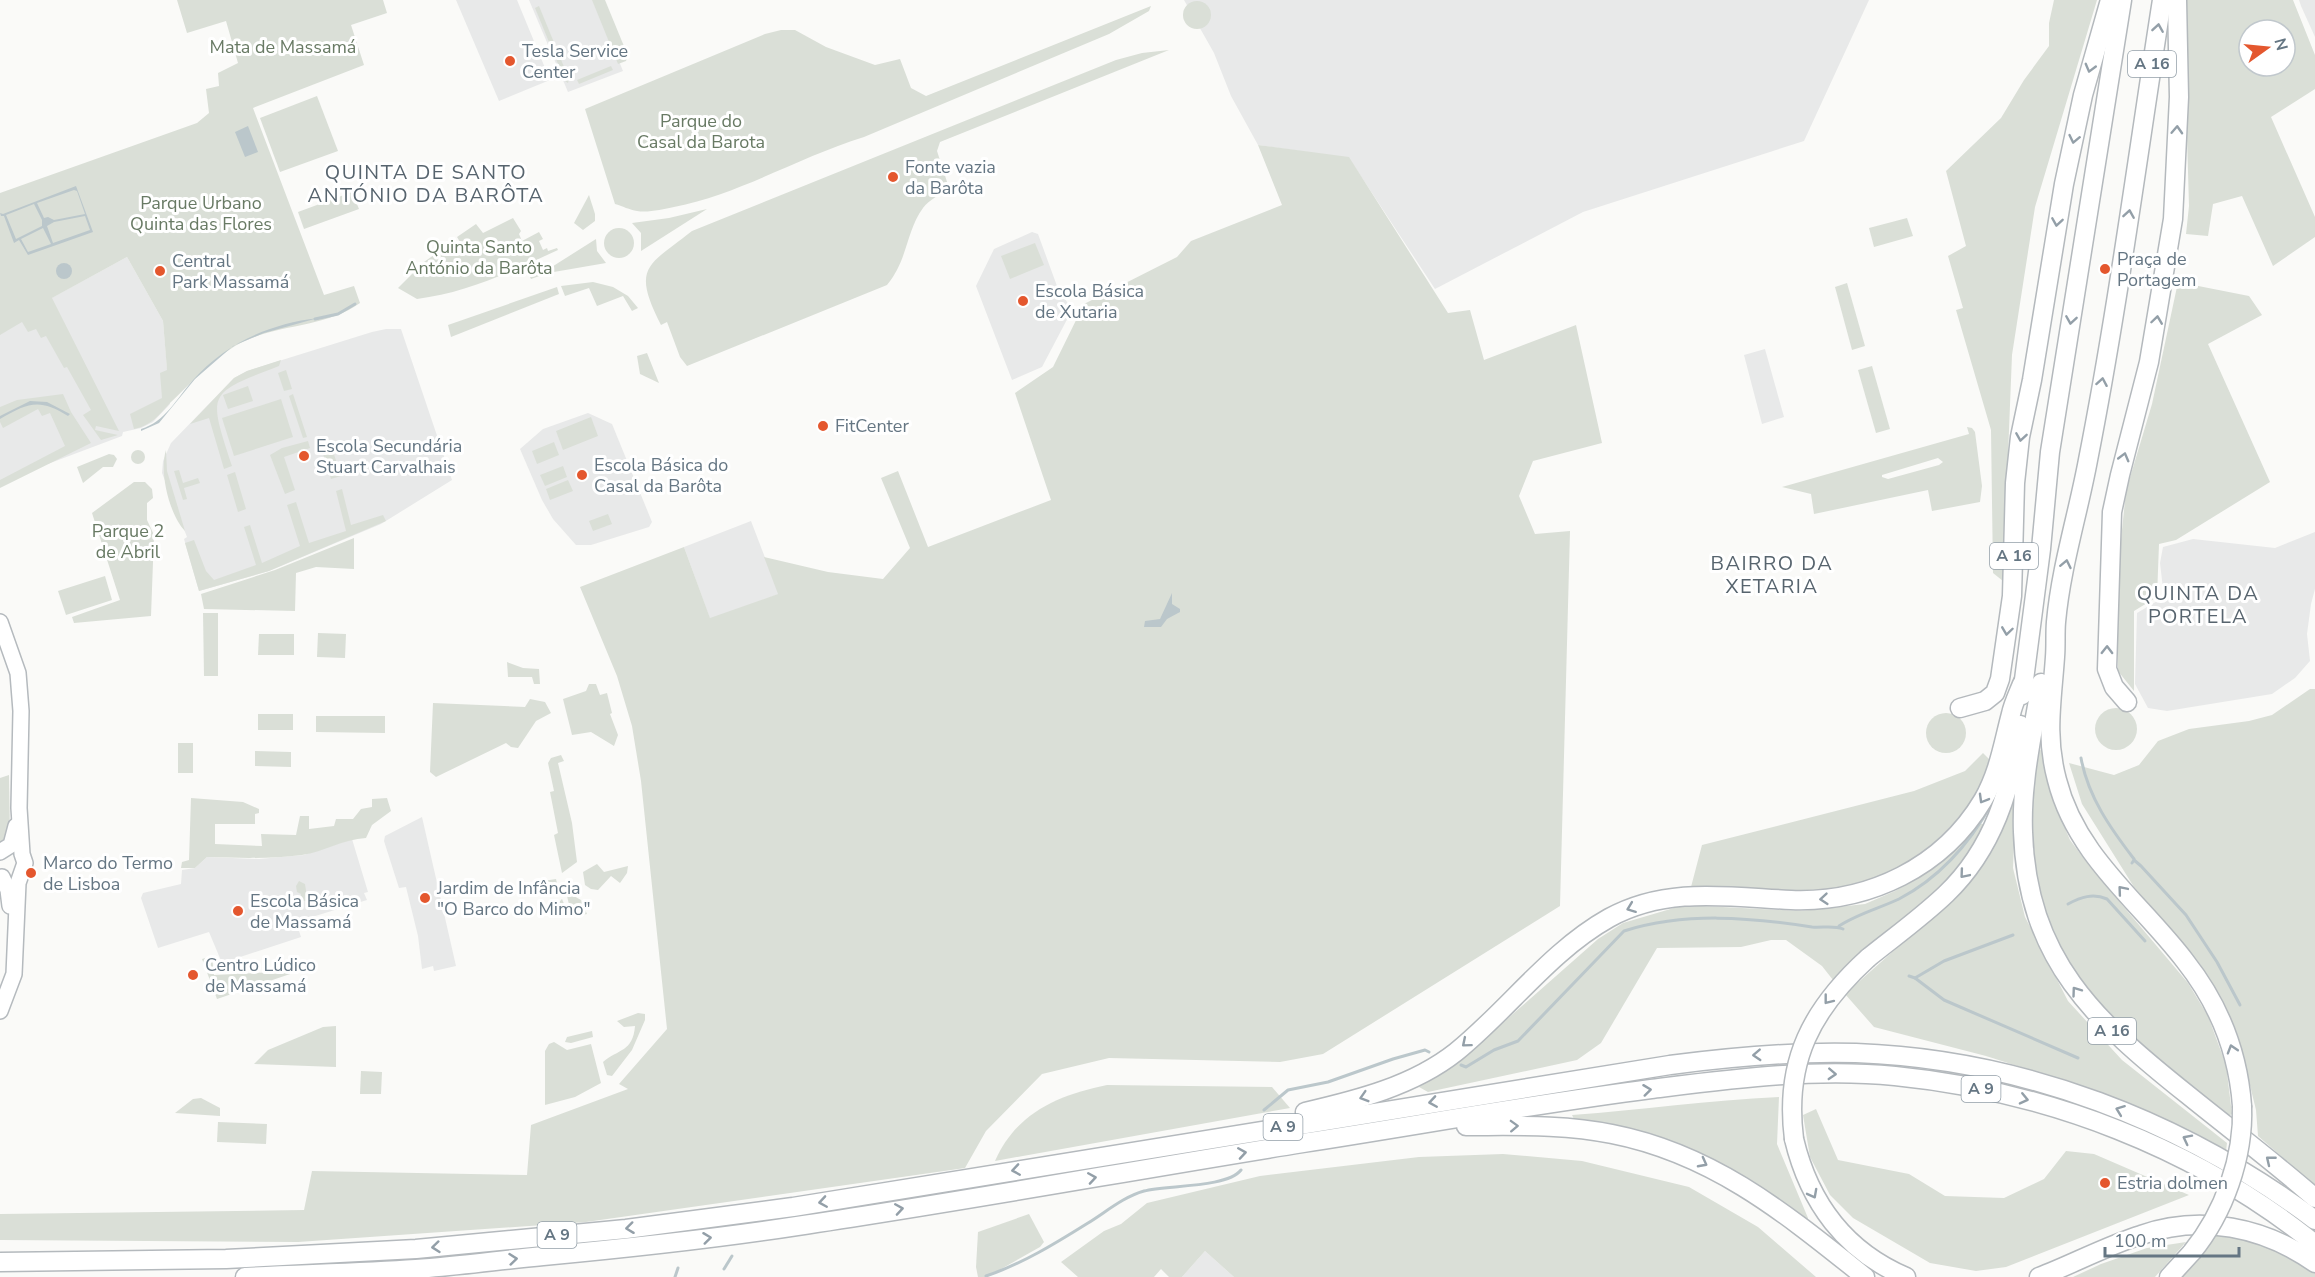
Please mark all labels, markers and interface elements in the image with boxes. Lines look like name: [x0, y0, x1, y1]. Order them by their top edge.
north arrow: [2237, 18, 2297, 78]
one-way arrow: [2151, 23, 2163, 33]
park label: Mata de Massamá: [210, 35, 356, 59]
text: N: [2268, 36, 2293, 53]
place label: Tesla Service Center: [522, 39, 628, 84]
road number: A 16: [2128, 51, 2176, 77]
marker: Tesla Service Center: [503, 54, 517, 68]
one-way arrow: [2085, 62, 2098, 72]
park label: Parque do Casal da Barota: [637, 109, 765, 154]
one-way arrow: [2171, 125, 2184, 134]
one-way arrow: [2068, 134, 2081, 144]
place label: Fonte vazia da Barôta: [905, 155, 996, 200]
district label: QUINTA DE SANTO ANTÓNIO DA BARÔTA: [308, 159, 544, 209]
marker: Fonte vazia da Barôta: [886, 170, 900, 184]
park label: Parque Urbano Quinta das Flores: [130, 191, 272, 236]
one-way arrow: [2123, 209, 2135, 219]
one-way arrow: [2051, 218, 2063, 227]
park label: Quinta Santo António da Barôta: [405, 235, 553, 280]
place label: Praça de Portagem: [2117, 247, 2196, 292]
place label: Central Park Massamá: [172, 249, 289, 294]
marker: Praça de Portagem: [2098, 262, 2112, 276]
marker: Central Park Massamá: [153, 264, 167, 278]
place label: Escola Básica de Xutaria: [1035, 279, 1144, 324]
marker: Escola Básica de Xutaria: [1016, 294, 1030, 308]
one-way arrow: [2150, 315, 2162, 325]
one-way arrow: [2066, 316, 2078, 325]
one-way arrow: [2095, 377, 2107, 387]
place label: FitCenter: [835, 414, 909, 438]
marker: FitCenter: [816, 419, 830, 433]
one-way arrow: [2015, 432, 2027, 442]
place label: Escola Secundária Stuart Carvalhais: [316, 434, 462, 479]
marker: Escola Secundária Stuart Carvalhais: [297, 449, 311, 463]
one-way arrow: [2117, 452, 2130, 462]
place label: Escola Básica do Casal da Barôta: [594, 453, 728, 498]
marker: Escola Básica do Casal da Barôta: [575, 468, 589, 482]
park label: Parque 2 de Abril: [92, 519, 164, 564]
road number: A 16: [1990, 543, 2038, 569]
district label: BAIRRO DA XETARIA: [1711, 550, 1833, 600]
one-way arrow: [2059, 559, 2072, 569]
district label: QUINTA DA PORTELA: [2137, 580, 2259, 630]
one-way arrow: [2001, 627, 2013, 636]
one-way arrow: [2101, 646, 2113, 655]
one-way arrow: [1978, 793, 1990, 803]
place label: Marco do Termo de Lisboa: [43, 851, 173, 896]
marker: Marco do Termo de Lisboa: [24, 866, 38, 880]
one-way arrow: [1960, 868, 1971, 879]
place label: Jardim de Infância "O Barco do Mimo": [436, 876, 590, 921]
one-way arrow: [2118, 886, 2129, 897]
place label: Escola Básica de Massamá: [250, 889, 359, 934]
marker: Jardim de Infância "O Barco do Mimo": [418, 891, 432, 905]
one-way arrow: [1820, 892, 1829, 905]
one-way arrow: [1627, 901, 1637, 914]
marker: Escola Básica de Massamá: [231, 904, 245, 918]
place label: Centro Lúdico de Massamá: [205, 953, 316, 998]
marker: Centro Lúdico de Massamá: [186, 968, 200, 982]
one-way arrow: [2072, 987, 2083, 998]
one-way arrow: [1824, 993, 1835, 1004]
road number: A 16: [2088, 1018, 2136, 1044]
one-way arrow: [1462, 1036, 1473, 1047]
one-way arrow: [2227, 1044, 2239, 1055]
one-way arrow: [1752, 1049, 1761, 1062]
one-way arrow: [1827, 1067, 1836, 1080]
road number: A 9: [1962, 1076, 2000, 1102]
one-way arrow: [1642, 1084, 1652, 1096]
one-way arrow: [1359, 1090, 1370, 1102]
one-way arrow: [2019, 1091, 2029, 1104]
one-way arrow: [1429, 1096, 1438, 1108]
one-way arrow: [2116, 1105, 2127, 1117]
road number: A 9: [1264, 1114, 1302, 1140]
one-way arrow: [1509, 1119, 1518, 1132]
one-way arrow: [2182, 1135, 2193, 1147]
one-way arrow: [1237, 1147, 1247, 1160]
one-way arrow: [1697, 1156, 1708, 1168]
one-way arrow: [2266, 1157, 2277, 1168]
one-way arrow: [1011, 1163, 1021, 1176]
place label: Estria dolmen: [2117, 1171, 2228, 1195]
one-way arrow: [1087, 1172, 1097, 1184]
marker: Estria dolmen: [2098, 1176, 2112, 1190]
one-way arrow: [1806, 1187, 1817, 1198]
one-way arrow: [819, 1195, 829, 1208]
one-way arrow: [895, 1204, 904, 1216]
scale bar: [2105, 1220, 2238, 1258]
one-way arrow: [626, 1221, 635, 1234]
road number: A 9: [538, 1222, 576, 1248]
text: 100 m: [2114, 1229, 2166, 1253]
one-way arrow: [702, 1232, 711, 1244]
one-way arrow: [432, 1240, 441, 1253]
one-way arrow: [508, 1253, 517, 1266]

